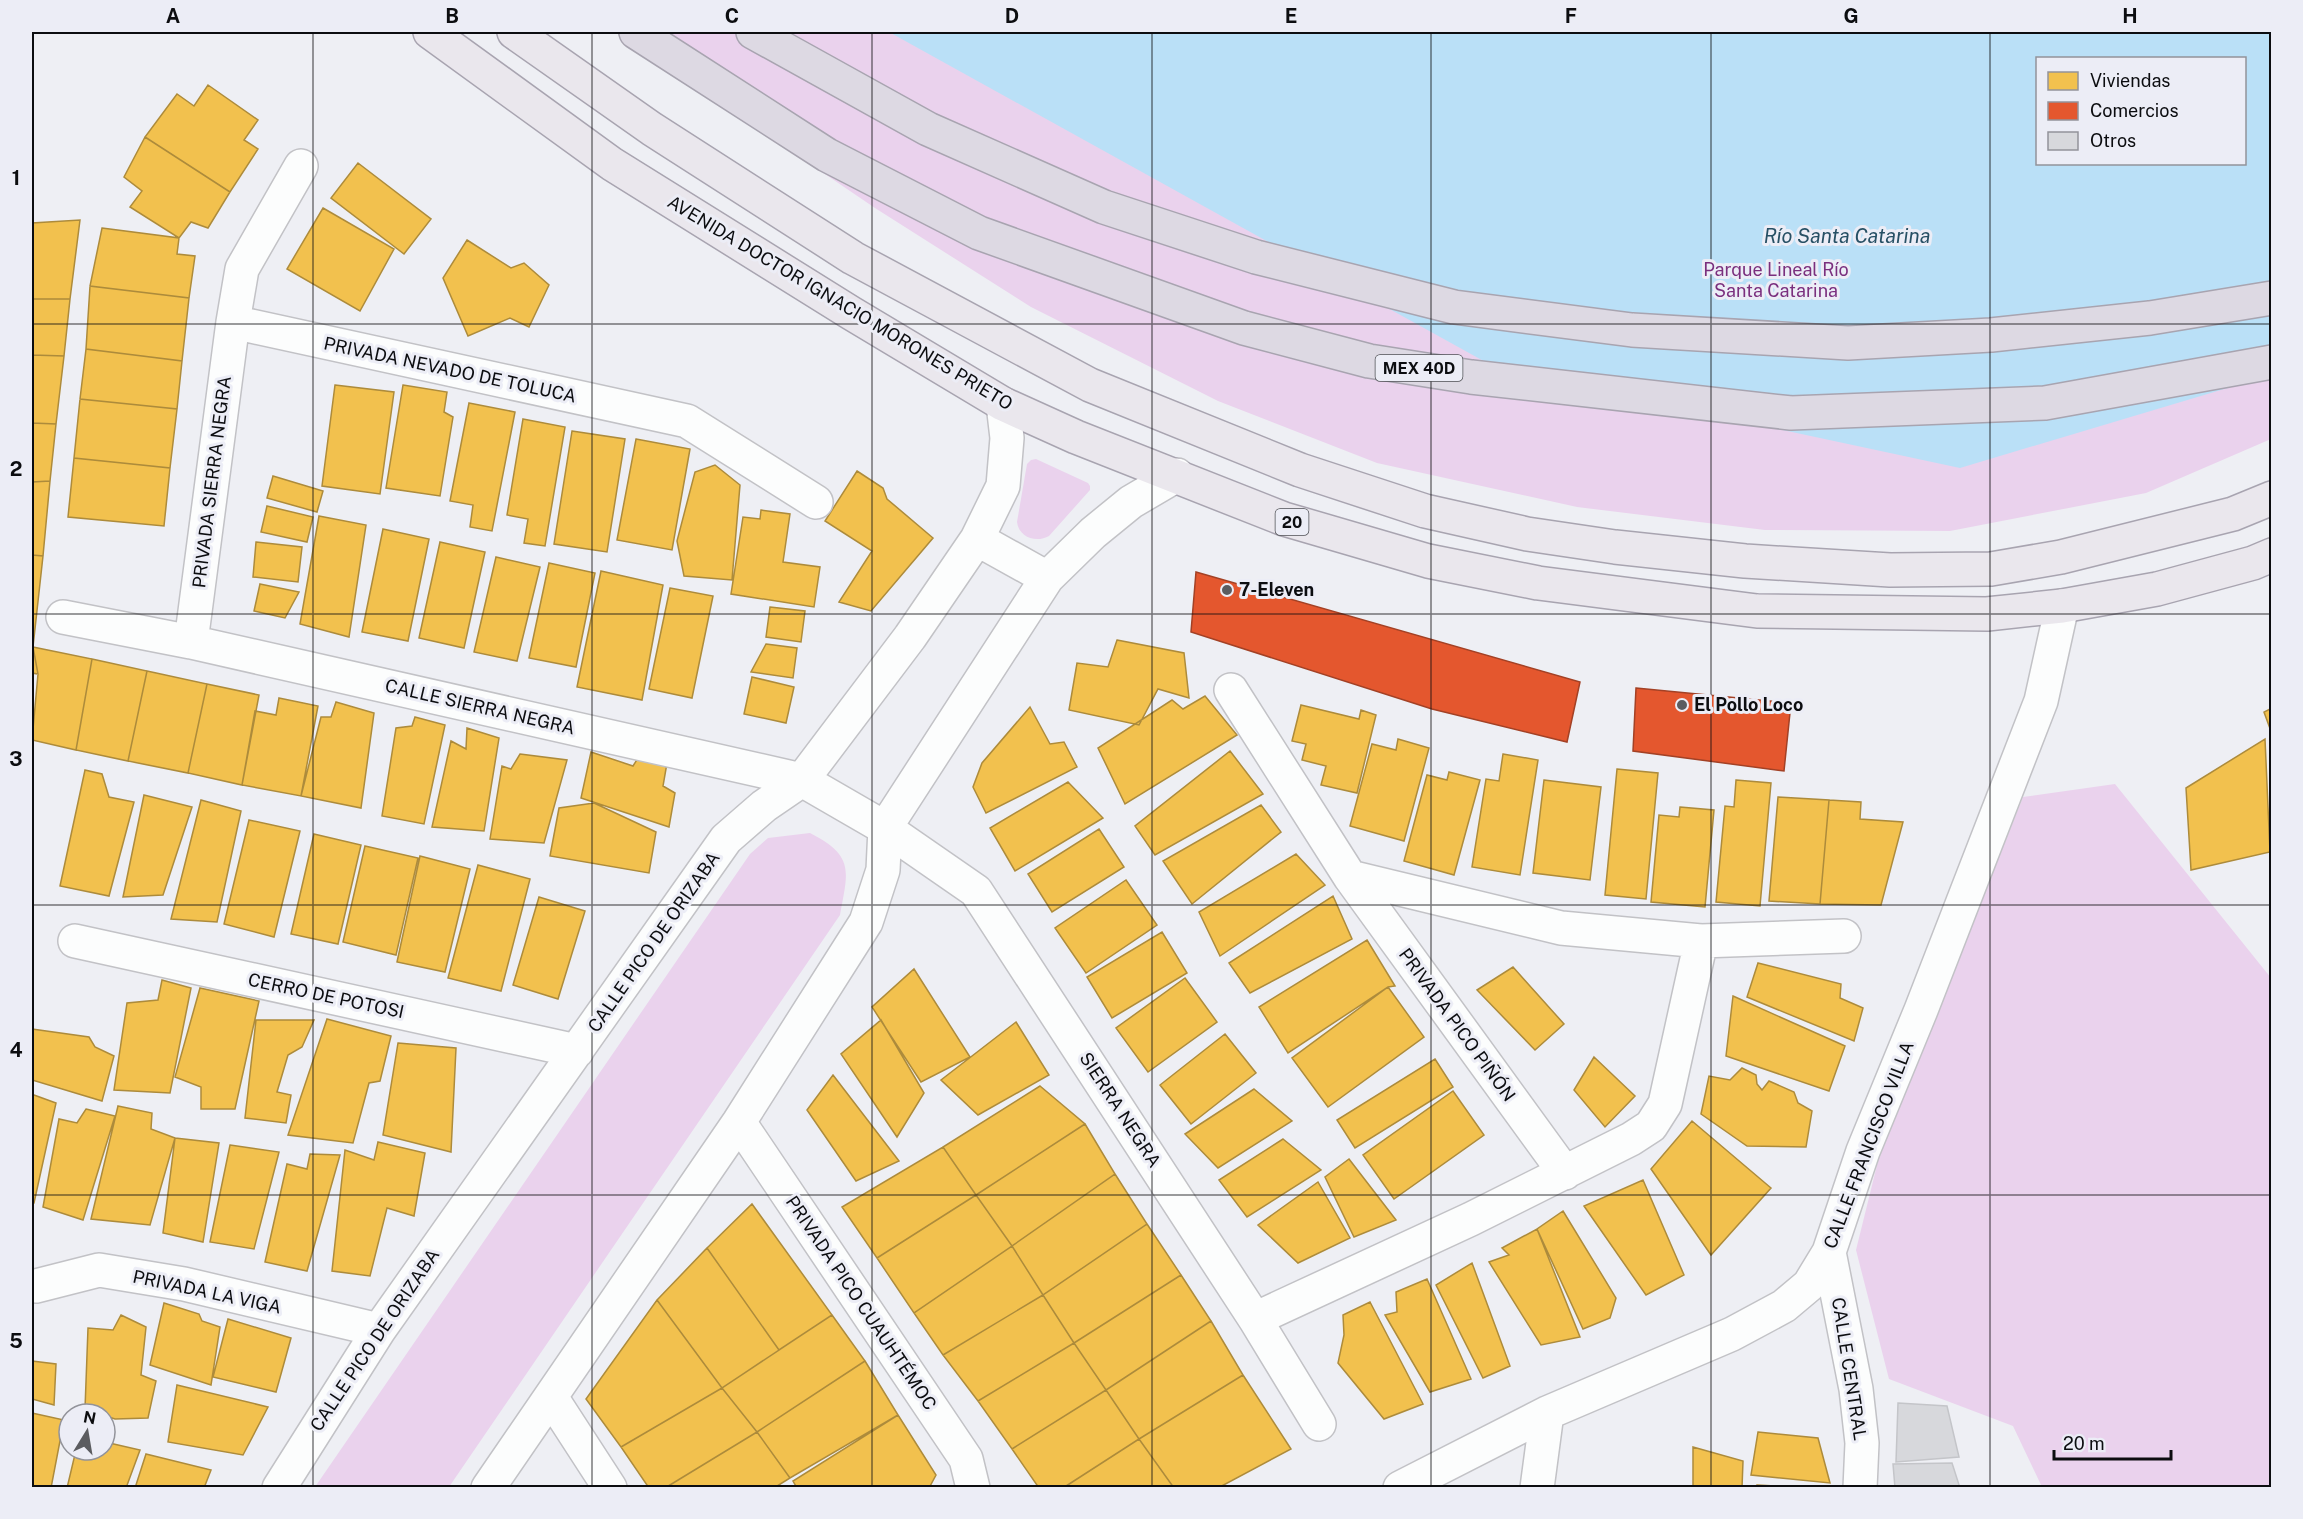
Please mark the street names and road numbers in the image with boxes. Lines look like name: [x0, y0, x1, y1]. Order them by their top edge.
street label: AVENIDA DOCTOR IGNACIO MORONES PRIETO: [664, 191, 1017, 414]
street label: PRIVADA NEVADO DE TOLUCA: [322, 332, 579, 407]
road number: MEX 40D: [1376, 355, 1462, 381]
street label: PRIVADA SIERRA NEGRA: [188, 374, 235, 589]
road number: 20: [1276, 509, 1308, 535]
street label: CALLE SIERRA NEGRA: [383, 674, 577, 739]
street label: CALLE PICO DE ORIZABA: [583, 847, 724, 1036]
street label: PRIVADA PICO PIÑÓN: [1395, 943, 1521, 1105]
street label: CERRO DE POTOSI: [246, 969, 406, 1022]
street label: CALLE FRANCISCO VILLA: [1819, 1038, 1918, 1251]
street label: SIERRA NEGRA: [1075, 1048, 1166, 1171]
street label: PRIVADA PICO CUAUHTÉMOC: [782, 1191, 942, 1414]
street label: CALLE PICO DE ORIZABA: [306, 1244, 444, 1435]
street label: PRIVADA LA VIGA: [131, 1266, 284, 1318]
street label: CALLE CENTRAL: [1828, 1296, 1871, 1442]

